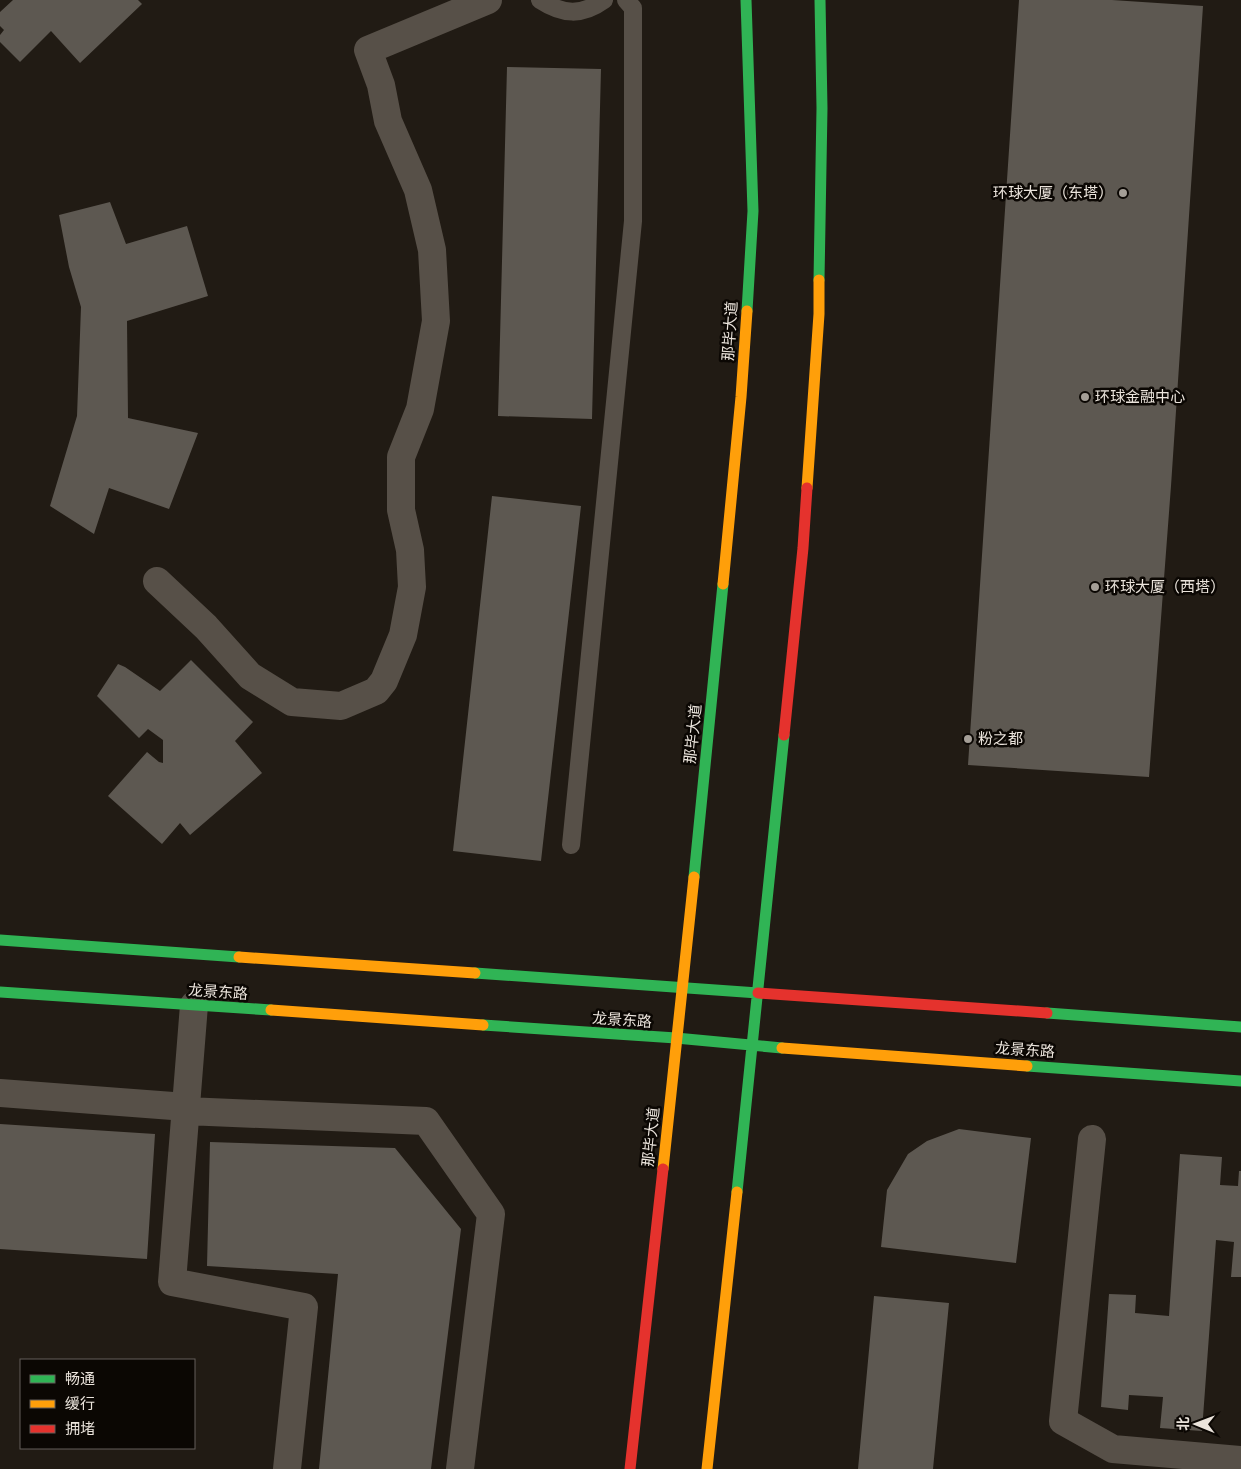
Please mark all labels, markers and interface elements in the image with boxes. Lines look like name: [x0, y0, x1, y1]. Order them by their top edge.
place label: 环球大厦（东塔）: [993, 182, 1113, 203]
marker: 环球大厦（东塔）: [1117, 187, 1129, 199]
street label: 那毕大道: [717, 300, 742, 362]
place label: 环球金融中心: [1095, 386, 1185, 407]
marker: 环球金融中心: [1079, 391, 1091, 403]
place label: 环球大厦（西塔）: [1105, 576, 1225, 597]
marker: 环球大厦（西塔）: [1089, 581, 1101, 593]
street label: 那毕大道: [679, 703, 706, 765]
place label: 粉之都: [978, 728, 1023, 749]
marker: 粉之都: [962, 733, 974, 745]
street label: 龙景东路: [187, 979, 249, 1004]
street label: 龙景东路: [591, 1007, 653, 1032]
street label: 龙景东路: [994, 1037, 1056, 1062]
street label: 那毕大道: [637, 1106, 664, 1168]
legend: [20, 1359, 195, 1449]
text: 畅通: [65, 1368, 95, 1389]
text: 缓行: [65, 1393, 95, 1414]
north arrow: [1171, 1399, 1221, 1449]
text: 北: [1174, 1417, 1192, 1431]
text: 拥堵: [65, 1418, 95, 1439]

